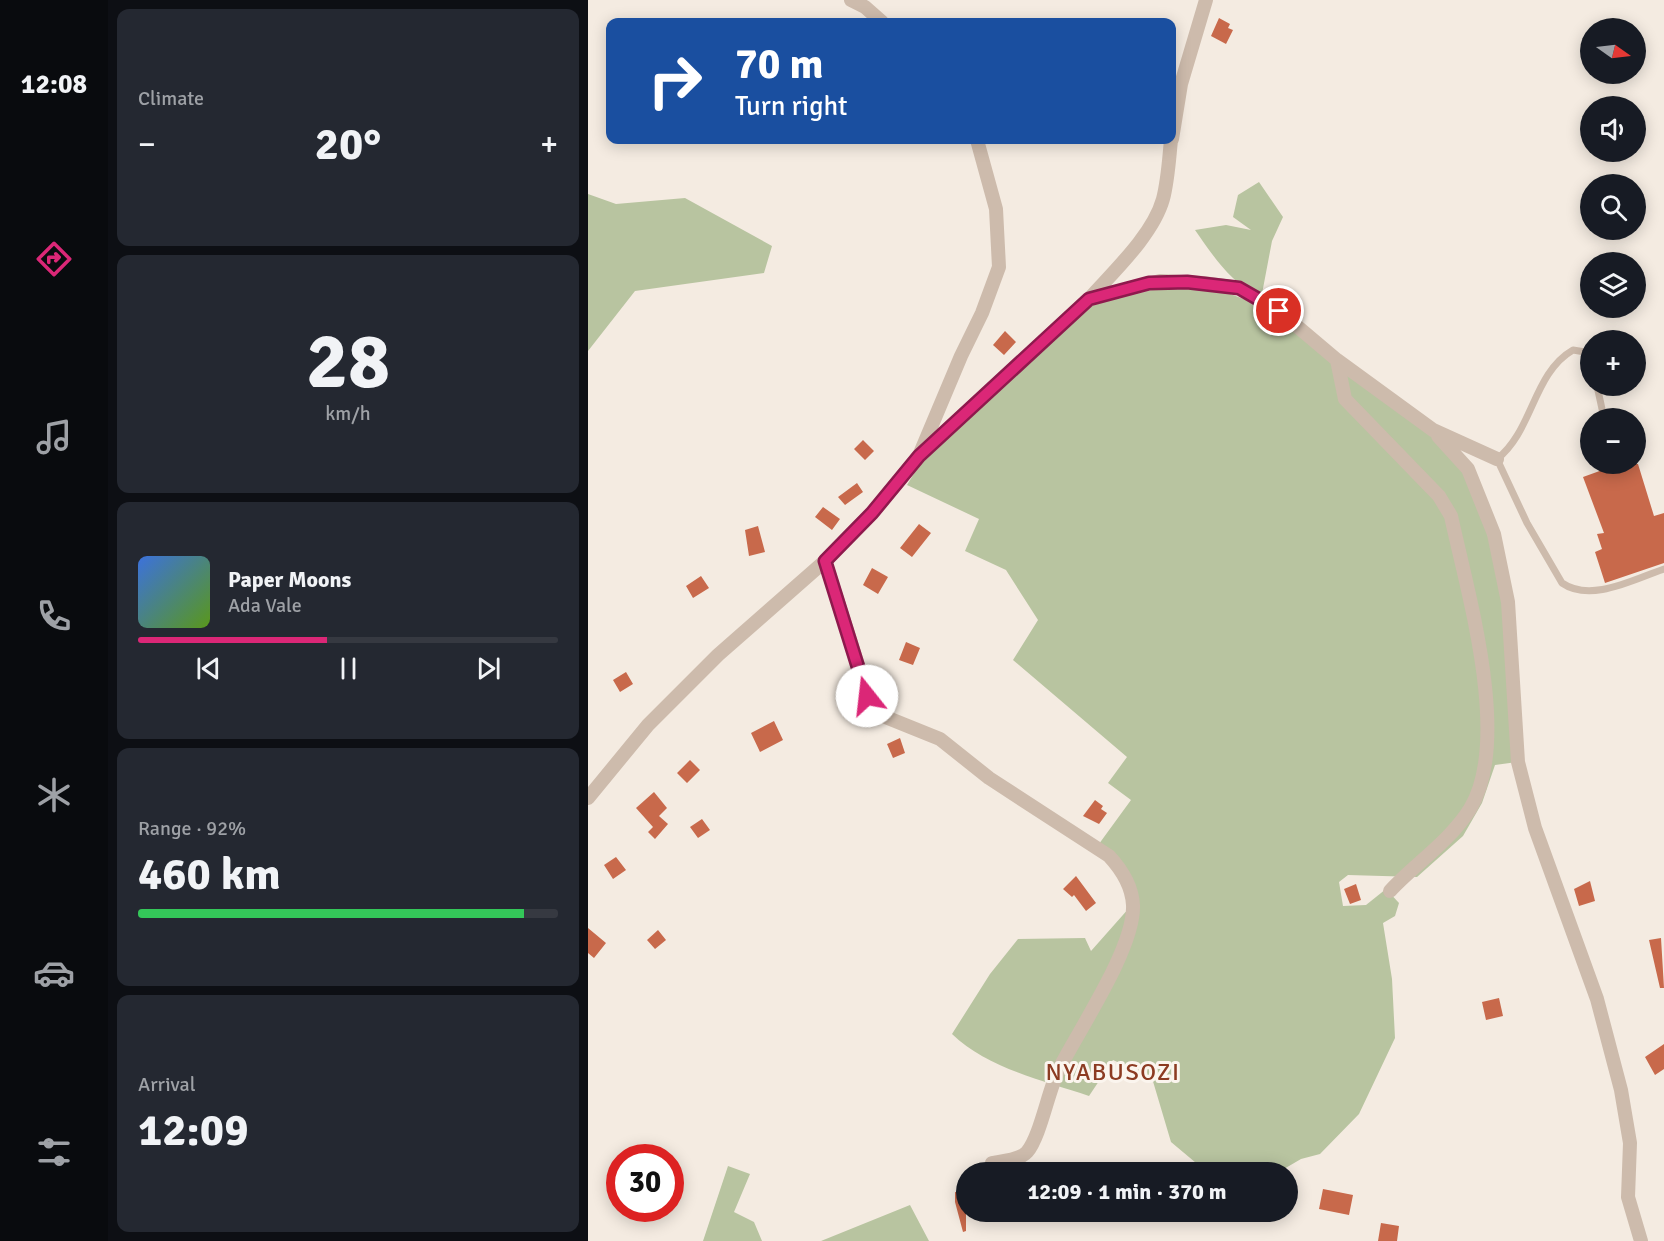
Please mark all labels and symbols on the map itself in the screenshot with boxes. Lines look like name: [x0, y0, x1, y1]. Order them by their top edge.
north arrow: [1580, 18, 1646, 84]
pin: [1253, 285, 1304, 336]
position arrow: [835, 664, 899, 728]
district label: NYABUSOZI: [1046, 1057, 1180, 1087]
speed limit sign: 30: [606, 1144, 684, 1222]

